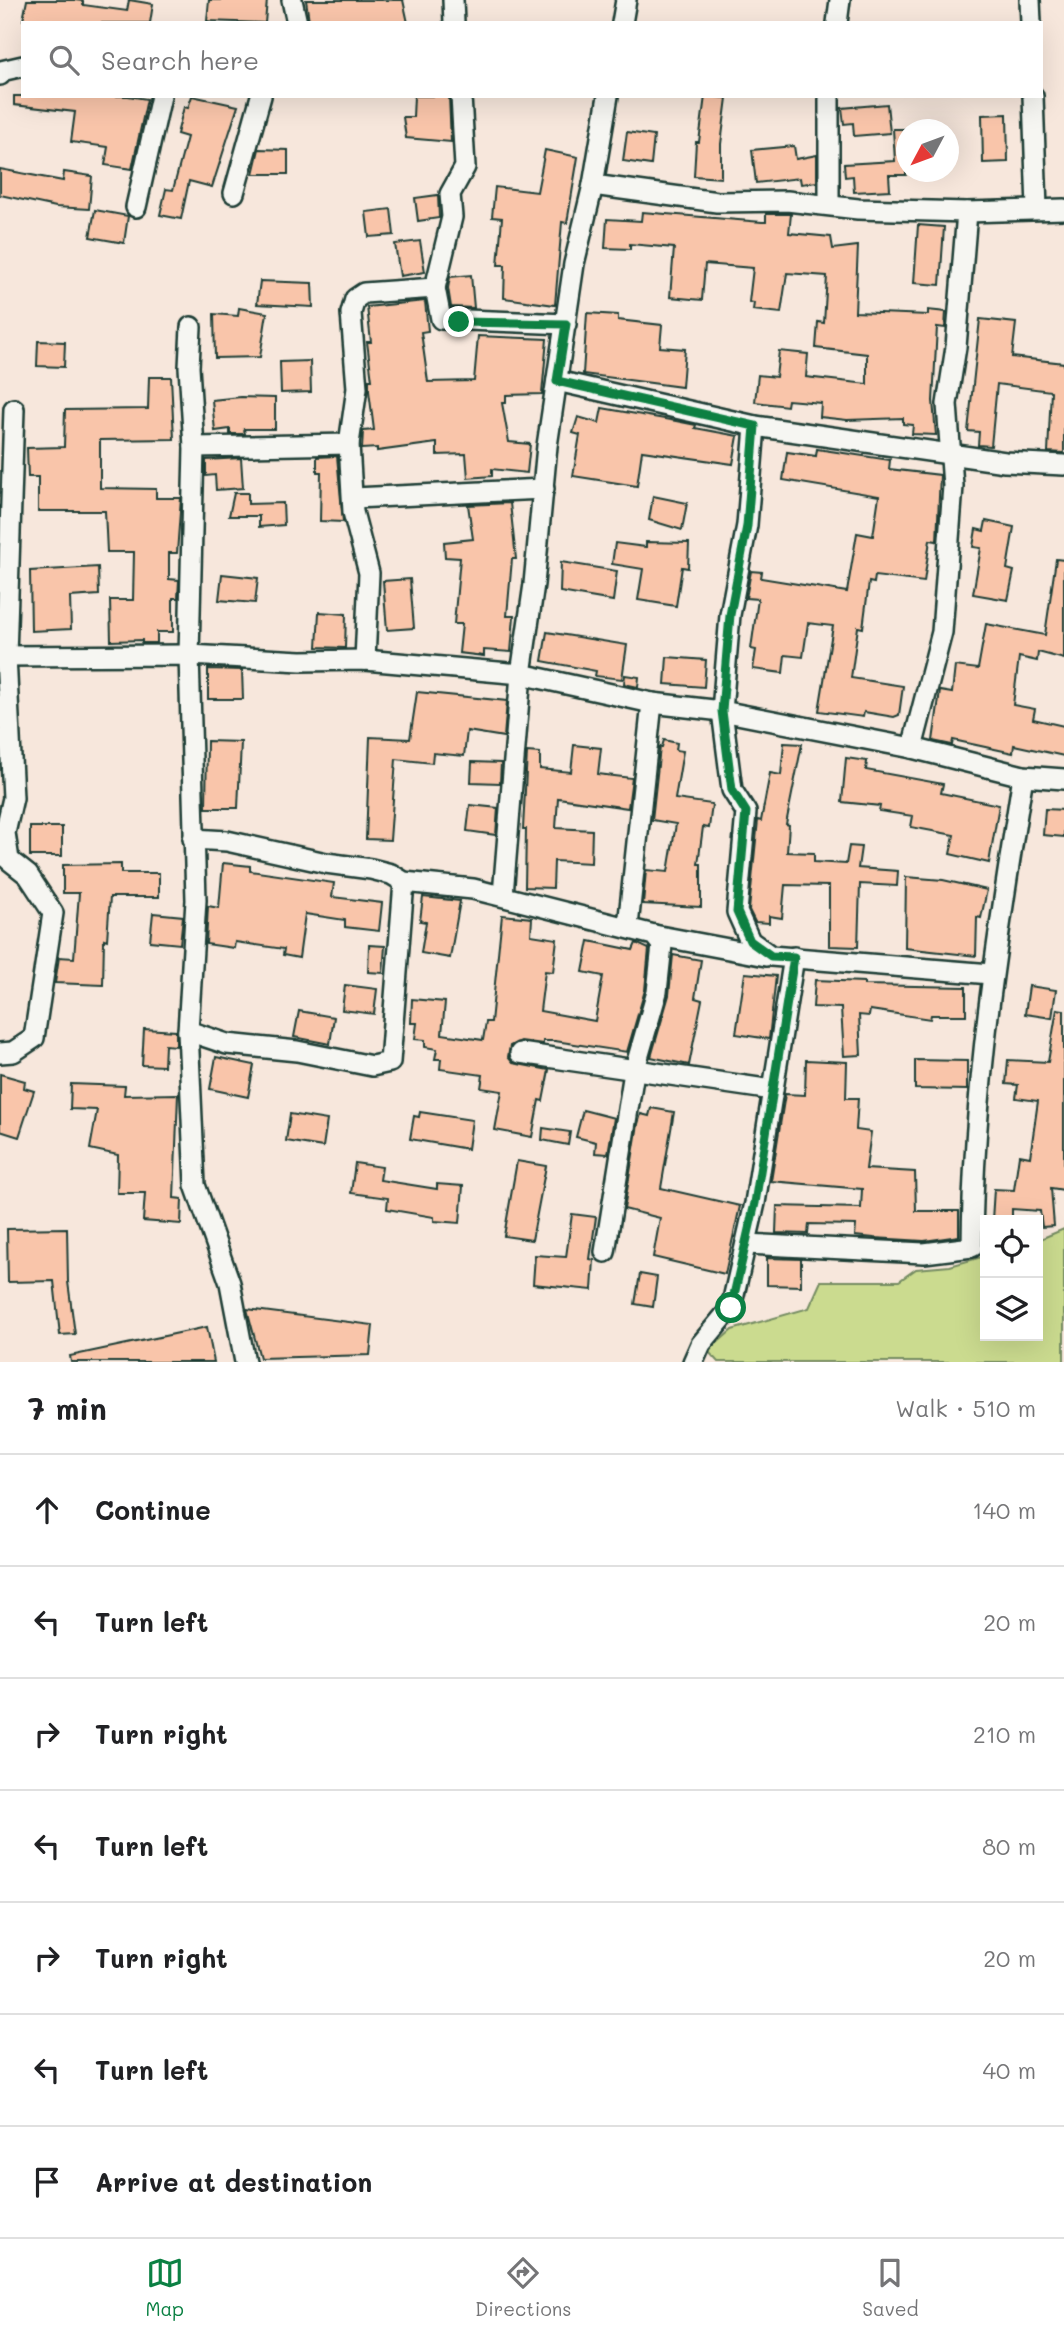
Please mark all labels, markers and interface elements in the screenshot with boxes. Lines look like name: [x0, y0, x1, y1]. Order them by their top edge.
search box: [21, 21, 1043, 98]
icon: search: [45, 41, 83, 79]
text: Search here: [101, 43, 259, 77]
north arrow: [896, 119, 959, 182]
route end: [443, 306, 474, 337]
map controls: [980, 1215, 1043, 1341]
button: locate: [980, 1215, 1043, 1278]
button: layers: [980, 1278, 1043, 1341]
route start: [715, 1292, 746, 1323]
text: 7 min: [28, 1388, 107, 1428]
text: Walk · 510 m: [895, 1393, 1036, 1423]
icon: ahead: [28, 1491, 66, 1529]
text: Continue: [95, 1493, 211, 1527]
text: 140 m: [972, 1495, 1036, 1525]
icon: left: [28, 1603, 66, 1641]
text: Turn left: [95, 1605, 208, 1639]
text: 20 m: [983, 1607, 1036, 1637]
icon: right: [28, 1715, 66, 1753]
text: Turn right: [95, 1717, 228, 1751]
text: 210 m: [973, 1719, 1036, 1749]
icon: left: [28, 1827, 66, 1865]
text: Turn left: [95, 1829, 208, 1863]
text: 80 m: [982, 1831, 1036, 1861]
icon: right: [28, 1939, 66, 1977]
text: Turn right: [95, 1941, 228, 1975]
text: 20 m: [983, 1943, 1036, 1973]
icon: left: [28, 2051, 66, 2089]
text: Turn left: [95, 2053, 208, 2087]
text: 40 m: [983, 2055, 1036, 2085]
icon: arrive: [28, 2163, 66, 2201]
text: Arrive at destination: [95, 2165, 372, 2199]
tab: Map: [145, 2254, 184, 2321]
tab: Directions: [475, 2254, 571, 2321]
tab: Saved: [862, 2254, 919, 2321]

